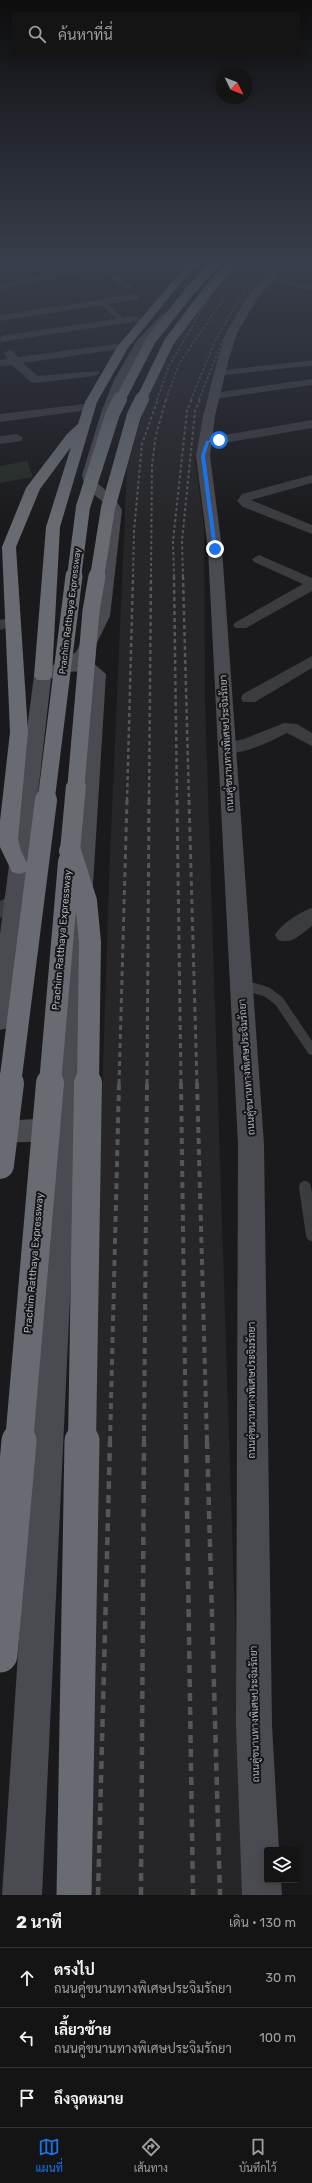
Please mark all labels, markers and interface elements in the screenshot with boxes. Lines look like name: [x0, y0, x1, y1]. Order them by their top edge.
search box: [12, 12, 300, 56]
icon: search: [26, 23, 48, 45]
text: ค้นหาที่นี่: [58, 26, 113, 44]
north arrow: [216, 68, 252, 104]
route start: [210, 431, 228, 449]
route end: [206, 540, 224, 558]
street label: Prachim Ratthaya Expressway: [57, 547, 83, 675]
street label: ถนนคู่ขนานทางพิเศษประจิมรัถยา: [216, 674, 238, 812]
street label: Prachim Ratthaya Expressway: [50, 869, 74, 1011]
street label: ถนนคู่ขนานทางพิเศษประจิมรัถยา: [235, 998, 259, 1136]
street label: Prachim Ratthaya Expressway: [22, 1192, 46, 1334]
street label: ถนนคู่ขนานทางพิเศษประจิมรัถยา: [245, 1321, 259, 1458]
street label: ถนนคู่ขนานทางพิเศษประจิมรัถยา: [247, 1645, 263, 1783]
map controls: [264, 1847, 300, 1883]
button: layers: [264, 1847, 300, 1883]
text: 2 นาที: [16, 1912, 62, 1932]
text: เดิน · 130 m: [229, 1915, 296, 1930]
text: ตรงไป: [54, 1961, 95, 1979]
icon: ahead: [16, 1967, 38, 1989]
text: 30 m: [265, 1970, 296, 1985]
text: ถนนคู่ขนานทางพิเศษประจิมรัถยา: [54, 1981, 232, 1996]
text: เลี้ยวซ้าย: [54, 2021, 111, 2039]
icon: left: [16, 2027, 38, 2049]
text: 100 m: [259, 2030, 296, 2045]
text: ถนนคู่ขนานทางพิเศษประจิมรัถยา: [54, 2041, 232, 2056]
icon: arrive: [16, 2087, 38, 2109]
text: ถึงจุดหมาย: [54, 2090, 124, 2108]
tab: แผนที่: [35, 2136, 63, 2175]
tab: เส้นทาง: [134, 2136, 168, 2175]
tab: บันทึกไว้: [239, 2136, 277, 2175]

